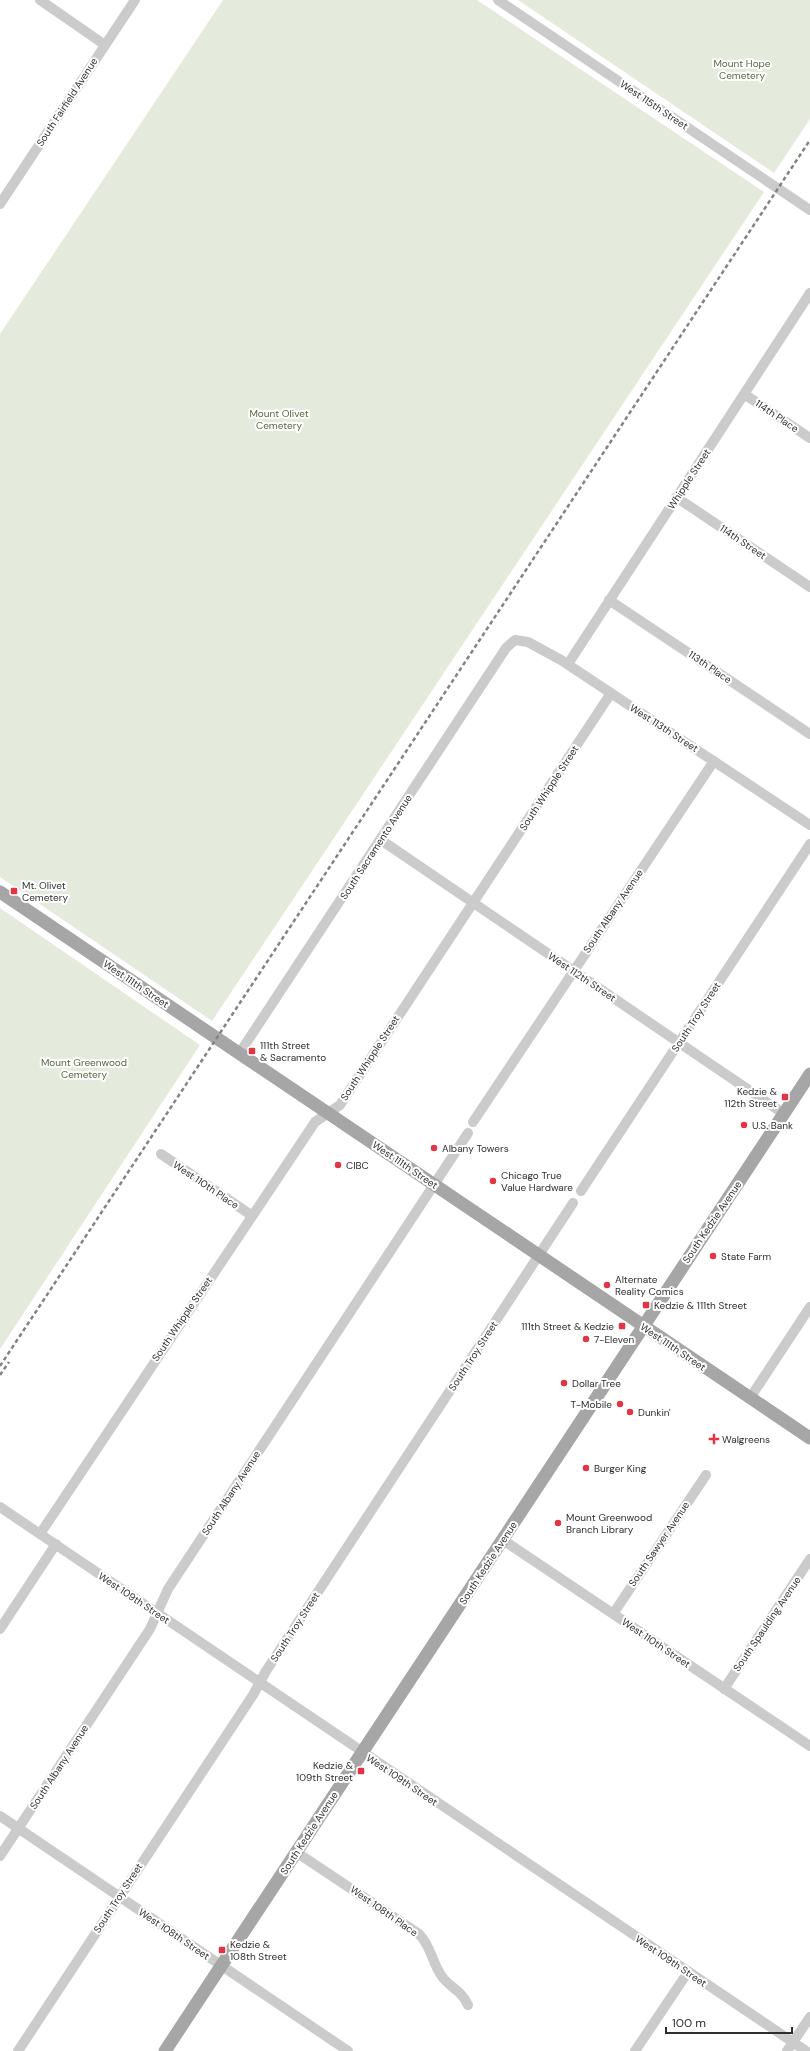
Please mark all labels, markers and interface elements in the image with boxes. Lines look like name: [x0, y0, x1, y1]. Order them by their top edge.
street label: South Fairfield Avenue: [34, 55, 101, 149]
park label: Mount Hope Cemetery: [713, 57, 771, 82]
street label: West 115th Street: [618, 77, 691, 133]
street label: 114th Place: [753, 397, 801, 435]
park label: Mount Olivet Cemetery: [249, 407, 309, 432]
street label: Whipple Street: [665, 446, 713, 512]
street label: 114th Street: [717, 522, 769, 562]
street label: 113th Place: [686, 648, 734, 686]
street label: West 113th Street: [627, 701, 701, 755]
street label: South Whipple Street: [517, 743, 581, 833]
street label: South Sacramento Avenue: [337, 792, 415, 902]
street label: South Albany Avenue: [580, 866, 646, 955]
place label: Mt. Olivet Cemetery: [22, 879, 68, 904]
marker: Mt. Olivet Cemetery: [9, 886, 19, 896]
street label: West 112th Street: [546, 950, 618, 1004]
street label: West 111th Street: [101, 957, 171, 1011]
street label: South Troy Street: [669, 980, 723, 1054]
street label: South Whipple Street: [338, 1013, 402, 1103]
place label: 111th Street & Sacramento: [260, 1039, 326, 1064]
marker: 111th Street & Sacramento: [247, 1046, 257, 1056]
park label: Mount Greenwood Cemetery: [41, 1056, 127, 1081]
place label: Kedzie & 112th Street: [724, 1085, 778, 1110]
marker: Kedzie & 112th Street: [780, 1092, 790, 1102]
place label: U.S. Bank: [752, 1119, 793, 1132]
marker: U.S. Bank: [739, 1120, 749, 1130]
street label: West 111th Street: [370, 1138, 440, 1192]
place label: Albany Towers: [442, 1142, 509, 1155]
marker: Albany Towers: [429, 1143, 439, 1153]
street label: West 110th Place: [171, 1158, 242, 1212]
place label: CIBC: [346, 1159, 369, 1172]
marker: CIBC: [333, 1160, 343, 1170]
place label: Chicago True Value Hardware: [501, 1169, 573, 1194]
marker: Chicago True Value Hardware: [488, 1176, 498, 1186]
street label: South Kedzie Avenue: [680, 1178, 745, 1266]
place label: State Farm: [721, 1250, 771, 1263]
marker: State Farm: [708, 1251, 718, 1261]
place label: Alternate Reality Comics: [615, 1273, 684, 1298]
street label: South Whipple Street: [149, 1274, 215, 1364]
marker: Alternate Reality Comics: [602, 1280, 612, 1290]
place label: Kedzie & 111th Street: [654, 1299, 747, 1312]
marker: Kedzie & 111th Street: [641, 1300, 651, 1310]
street label: South Troy Street: [446, 1319, 500, 1393]
place label: 111th Street & Kedzie: [521, 1320, 614, 1333]
street label: West 111th Street: [638, 1320, 708, 1374]
marker: 111th Street & Kedzie: [617, 1321, 627, 1331]
place label: 7-Eleven: [594, 1333, 634, 1346]
marker: 7-Eleven: [581, 1334, 591, 1344]
place label: Dollar Tree: [572, 1377, 621, 1390]
marker: Dollar Tree: [559, 1378, 569, 1388]
place label: T-Mobile: [571, 1398, 612, 1411]
marker: T-Mobile: [615, 1399, 625, 1409]
place label: Dunkin': [638, 1406, 671, 1419]
marker: Dunkin': [625, 1407, 635, 1417]
place label: Walgreens: [722, 1433, 770, 1446]
marker: Walgreens: [709, 1434, 719, 1444]
street label: South Albany Avenue: [199, 1448, 263, 1538]
place label: Burger King: [594, 1462, 647, 1475]
marker: Burger King: [581, 1463, 591, 1473]
street label: South Sawyer Avenue: [626, 1499, 692, 1589]
place label: Mount Greenwood Branch Library: [566, 1511, 652, 1536]
marker: Mount Greenwood Branch Library: [553, 1518, 563, 1528]
street label: South Kedzie Avenue: [456, 1519, 520, 1607]
street label: West 109th Street: [96, 1569, 172, 1627]
street label: South Spaulding Avenue: [730, 1574, 804, 1674]
street label: South Troy Street: [268, 1590, 322, 1664]
street label: West 110th Street: [619, 1615, 693, 1671]
street label: South Albany Avenue: [27, 1722, 91, 1812]
street label: West 109th Street: [364, 1751, 440, 1809]
place label: Kedzie & 109th Street: [296, 1759, 354, 1784]
marker: Kedzie & 109th Street: [356, 1766, 366, 1776]
street label: South Kedzie Avenue: [277, 1789, 341, 1877]
street label: South Troy Street: [91, 1861, 145, 1935]
street label: West 108th Place: [348, 1883, 421, 1939]
street label: West 108th Street: [136, 1905, 212, 1963]
street label: West 109th Street: [633, 1932, 709, 1990]
place label: Kedzie & 108th Street: [230, 1938, 287, 1963]
marker: Kedzie & 108th Street: [217, 1945, 227, 1955]
scale bar: [666, 2009, 792, 2035]
text: 100 m: [672, 2015, 706, 2031]

